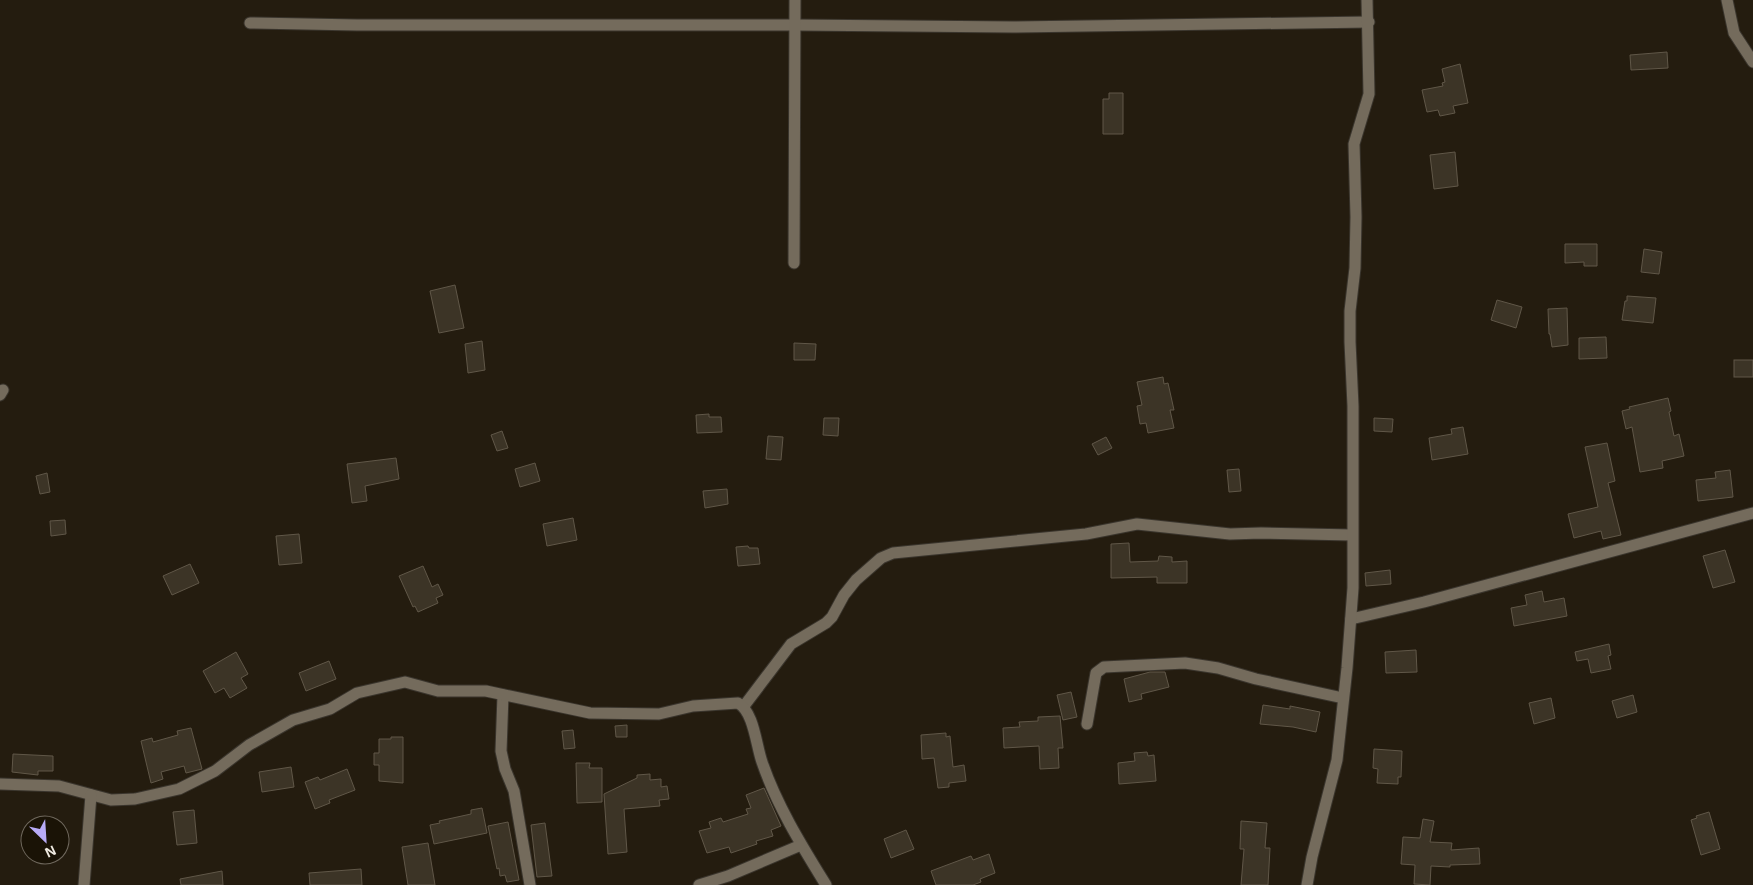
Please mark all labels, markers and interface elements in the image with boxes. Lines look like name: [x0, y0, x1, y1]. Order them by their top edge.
north arrow: [20, 815, 70, 865]
text: N: [43, 842, 58, 861]

